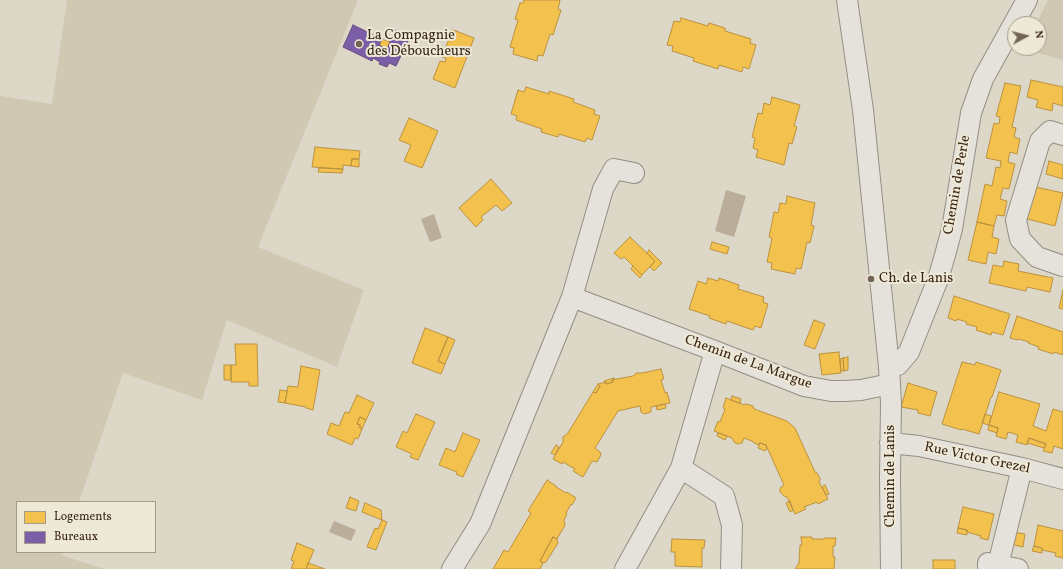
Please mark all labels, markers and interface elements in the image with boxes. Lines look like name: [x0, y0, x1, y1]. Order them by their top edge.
north arrow: [1007, 16, 1047, 56]
place label: La Compagnie des Déboucheurs: [367, 28, 471, 60]
text: N: [1030, 30, 1046, 39]
marker: La Compagnie des Déboucheurs: [354, 39, 364, 49]
street label: Chemin de Perle: [941, 134, 975, 236]
place label: Ch. de Lanis: [879, 271, 953, 287]
marker: Ch. de Lanis: [866, 274, 876, 284]
street label: Chemin de La Margue: [682, 332, 814, 394]
street label: Chemin de Lanis: [883, 425, 899, 527]
street label: Rue Victor Grezel: [923, 440, 1031, 478]
legend: [16, 501, 156, 553]
text: Logements: [54, 509, 112, 525]
text: Bureaux: [54, 529, 98, 545]

